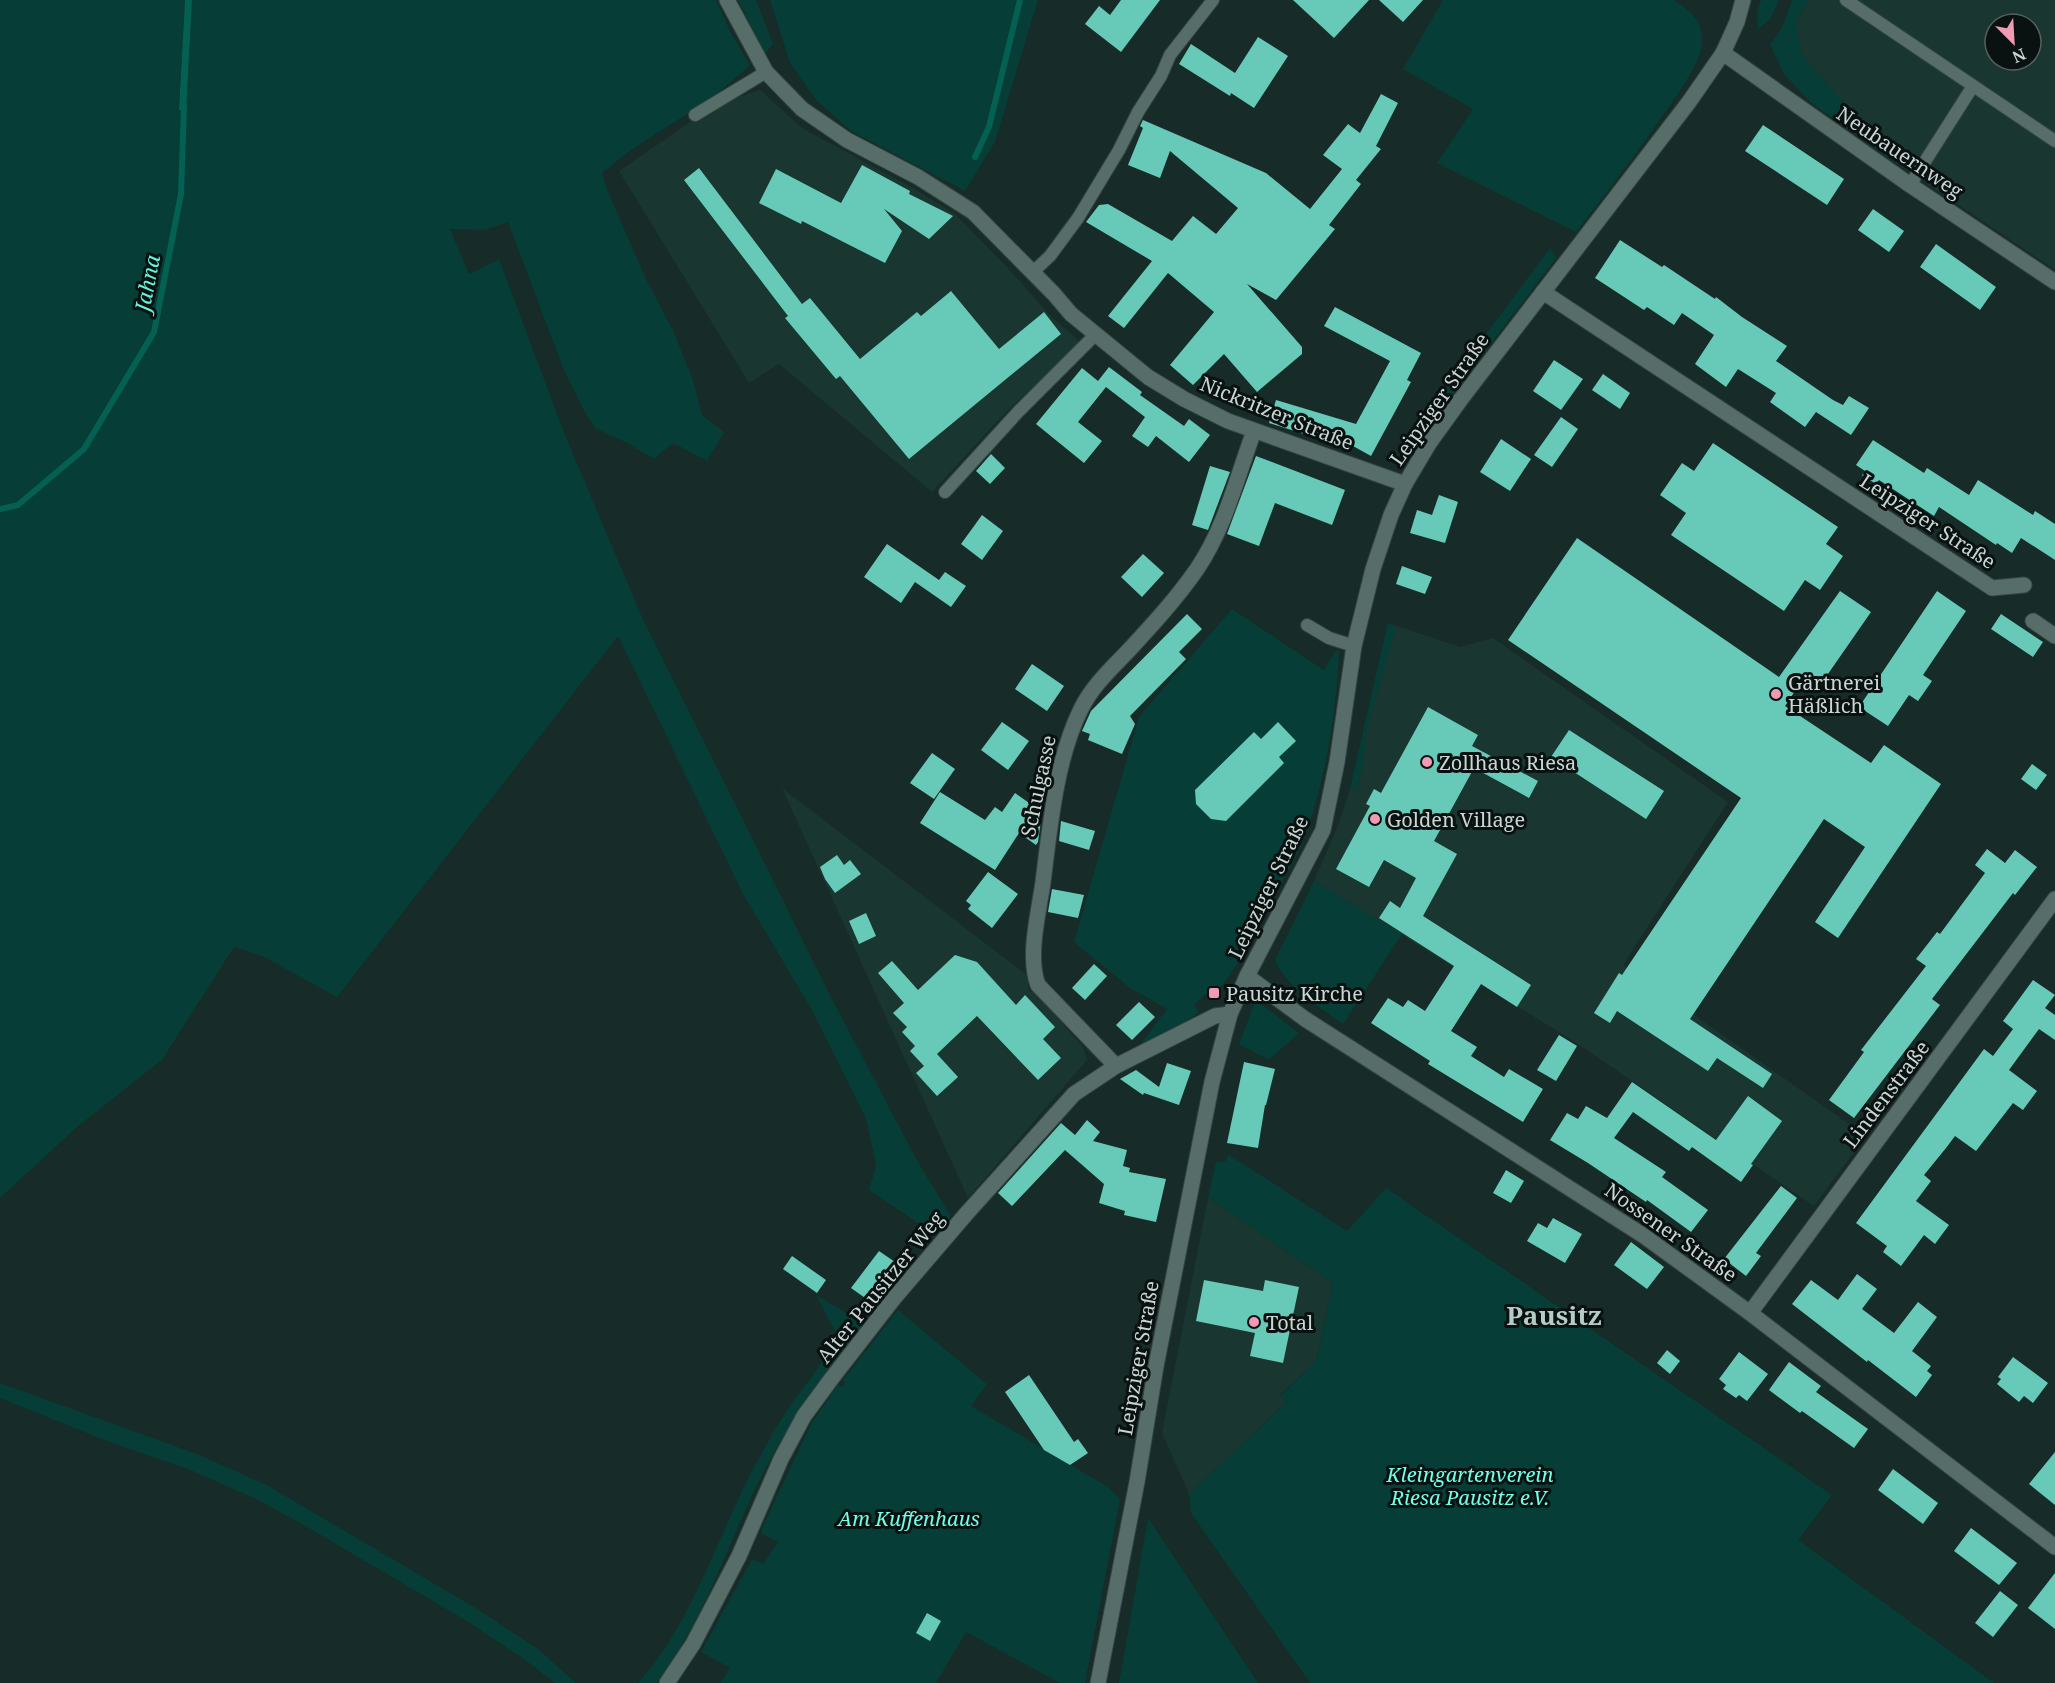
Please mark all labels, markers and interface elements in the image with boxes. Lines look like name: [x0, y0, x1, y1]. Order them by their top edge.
north arrow: [1983, 12, 2043, 72]
text: N: [2009, 43, 2029, 68]
street label: Neubauernweg: [1832, 100, 1969, 204]
water label: Jahna: [127, 252, 166, 318]
street label: Leipziger Straße: [1383, 327, 1495, 471]
street label: Nickritzer Straße: [1196, 370, 1358, 456]
street label: Leipziger Straße: [1855, 467, 2001, 575]
place label: Gärtnerei Häßlich: [1788, 669, 1881, 719]
marker: Gärtnerei Häßlich: [1769, 687, 1783, 701]
street label: Schulgasse: [1014, 733, 1062, 839]
place label: Zollhaus Riesa: [1439, 749, 1576, 776]
marker: Zollhaus Riesa: [1420, 755, 1434, 769]
place label: Golden Village: [1387, 806, 1525, 833]
street label: Leipziger Straße: [1222, 811, 1314, 963]
marker: Golden Village: [1368, 812, 1382, 826]
place label: Pausitz Kirche: [1226, 980, 1363, 1007]
marker: Pausitz Kirche: [1207, 986, 1221, 1000]
street label: Lindenstraße: [1837, 1035, 1935, 1153]
street label: Nossener Straße: [1600, 1176, 1742, 1288]
street label: Alter Pausitzer Weg: [810, 1205, 950, 1369]
street label: Leipziger Straße: [1111, 1279, 1165, 1437]
district label: Pausitz: [1506, 1297, 1602, 1333]
place label: Total: [1266, 1309, 1313, 1336]
marker: Total: [1247, 1315, 1261, 1329]
park label: Kleingartenverein Riesa Pausitz e.V.: [1386, 1461, 1553, 1511]
park label: Am Kuffenhaus: [836, 1505, 980, 1532]

